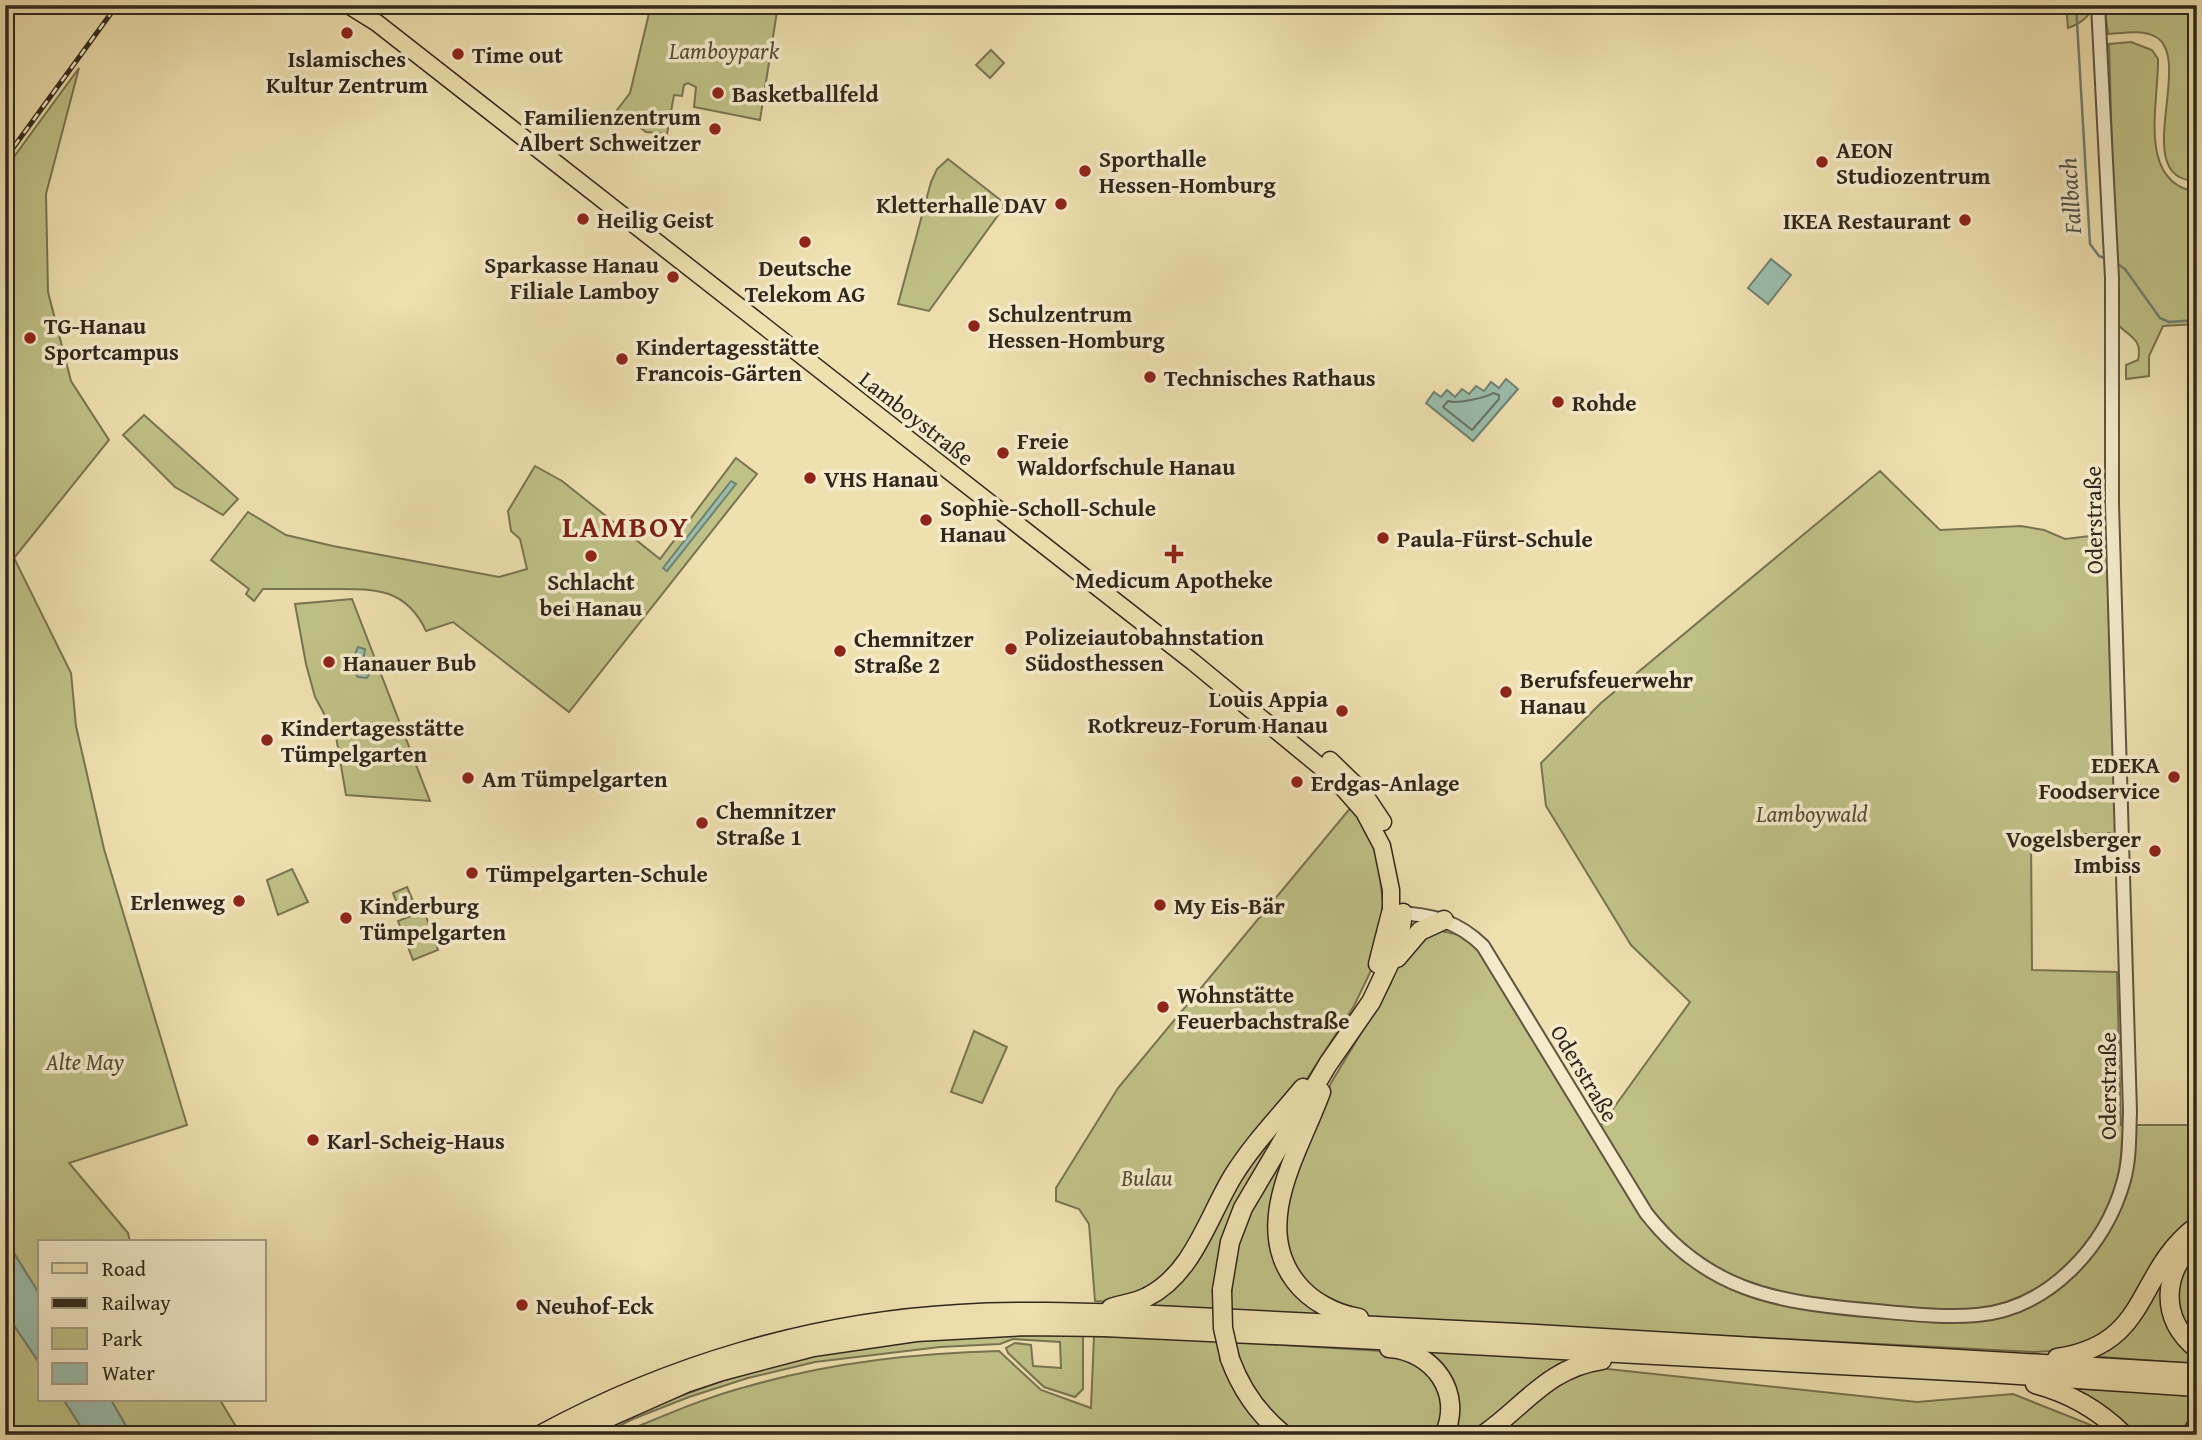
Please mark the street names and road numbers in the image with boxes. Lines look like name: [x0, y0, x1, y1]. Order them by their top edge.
street label: Lamboystraße: [853, 363, 981, 473]
street label: Oderstraße: [2076, 466, 2110, 574]
street label: Oderstraße: [1543, 1018, 1627, 1128]
street label: Oderstraße: [2091, 1032, 2124, 1140]

